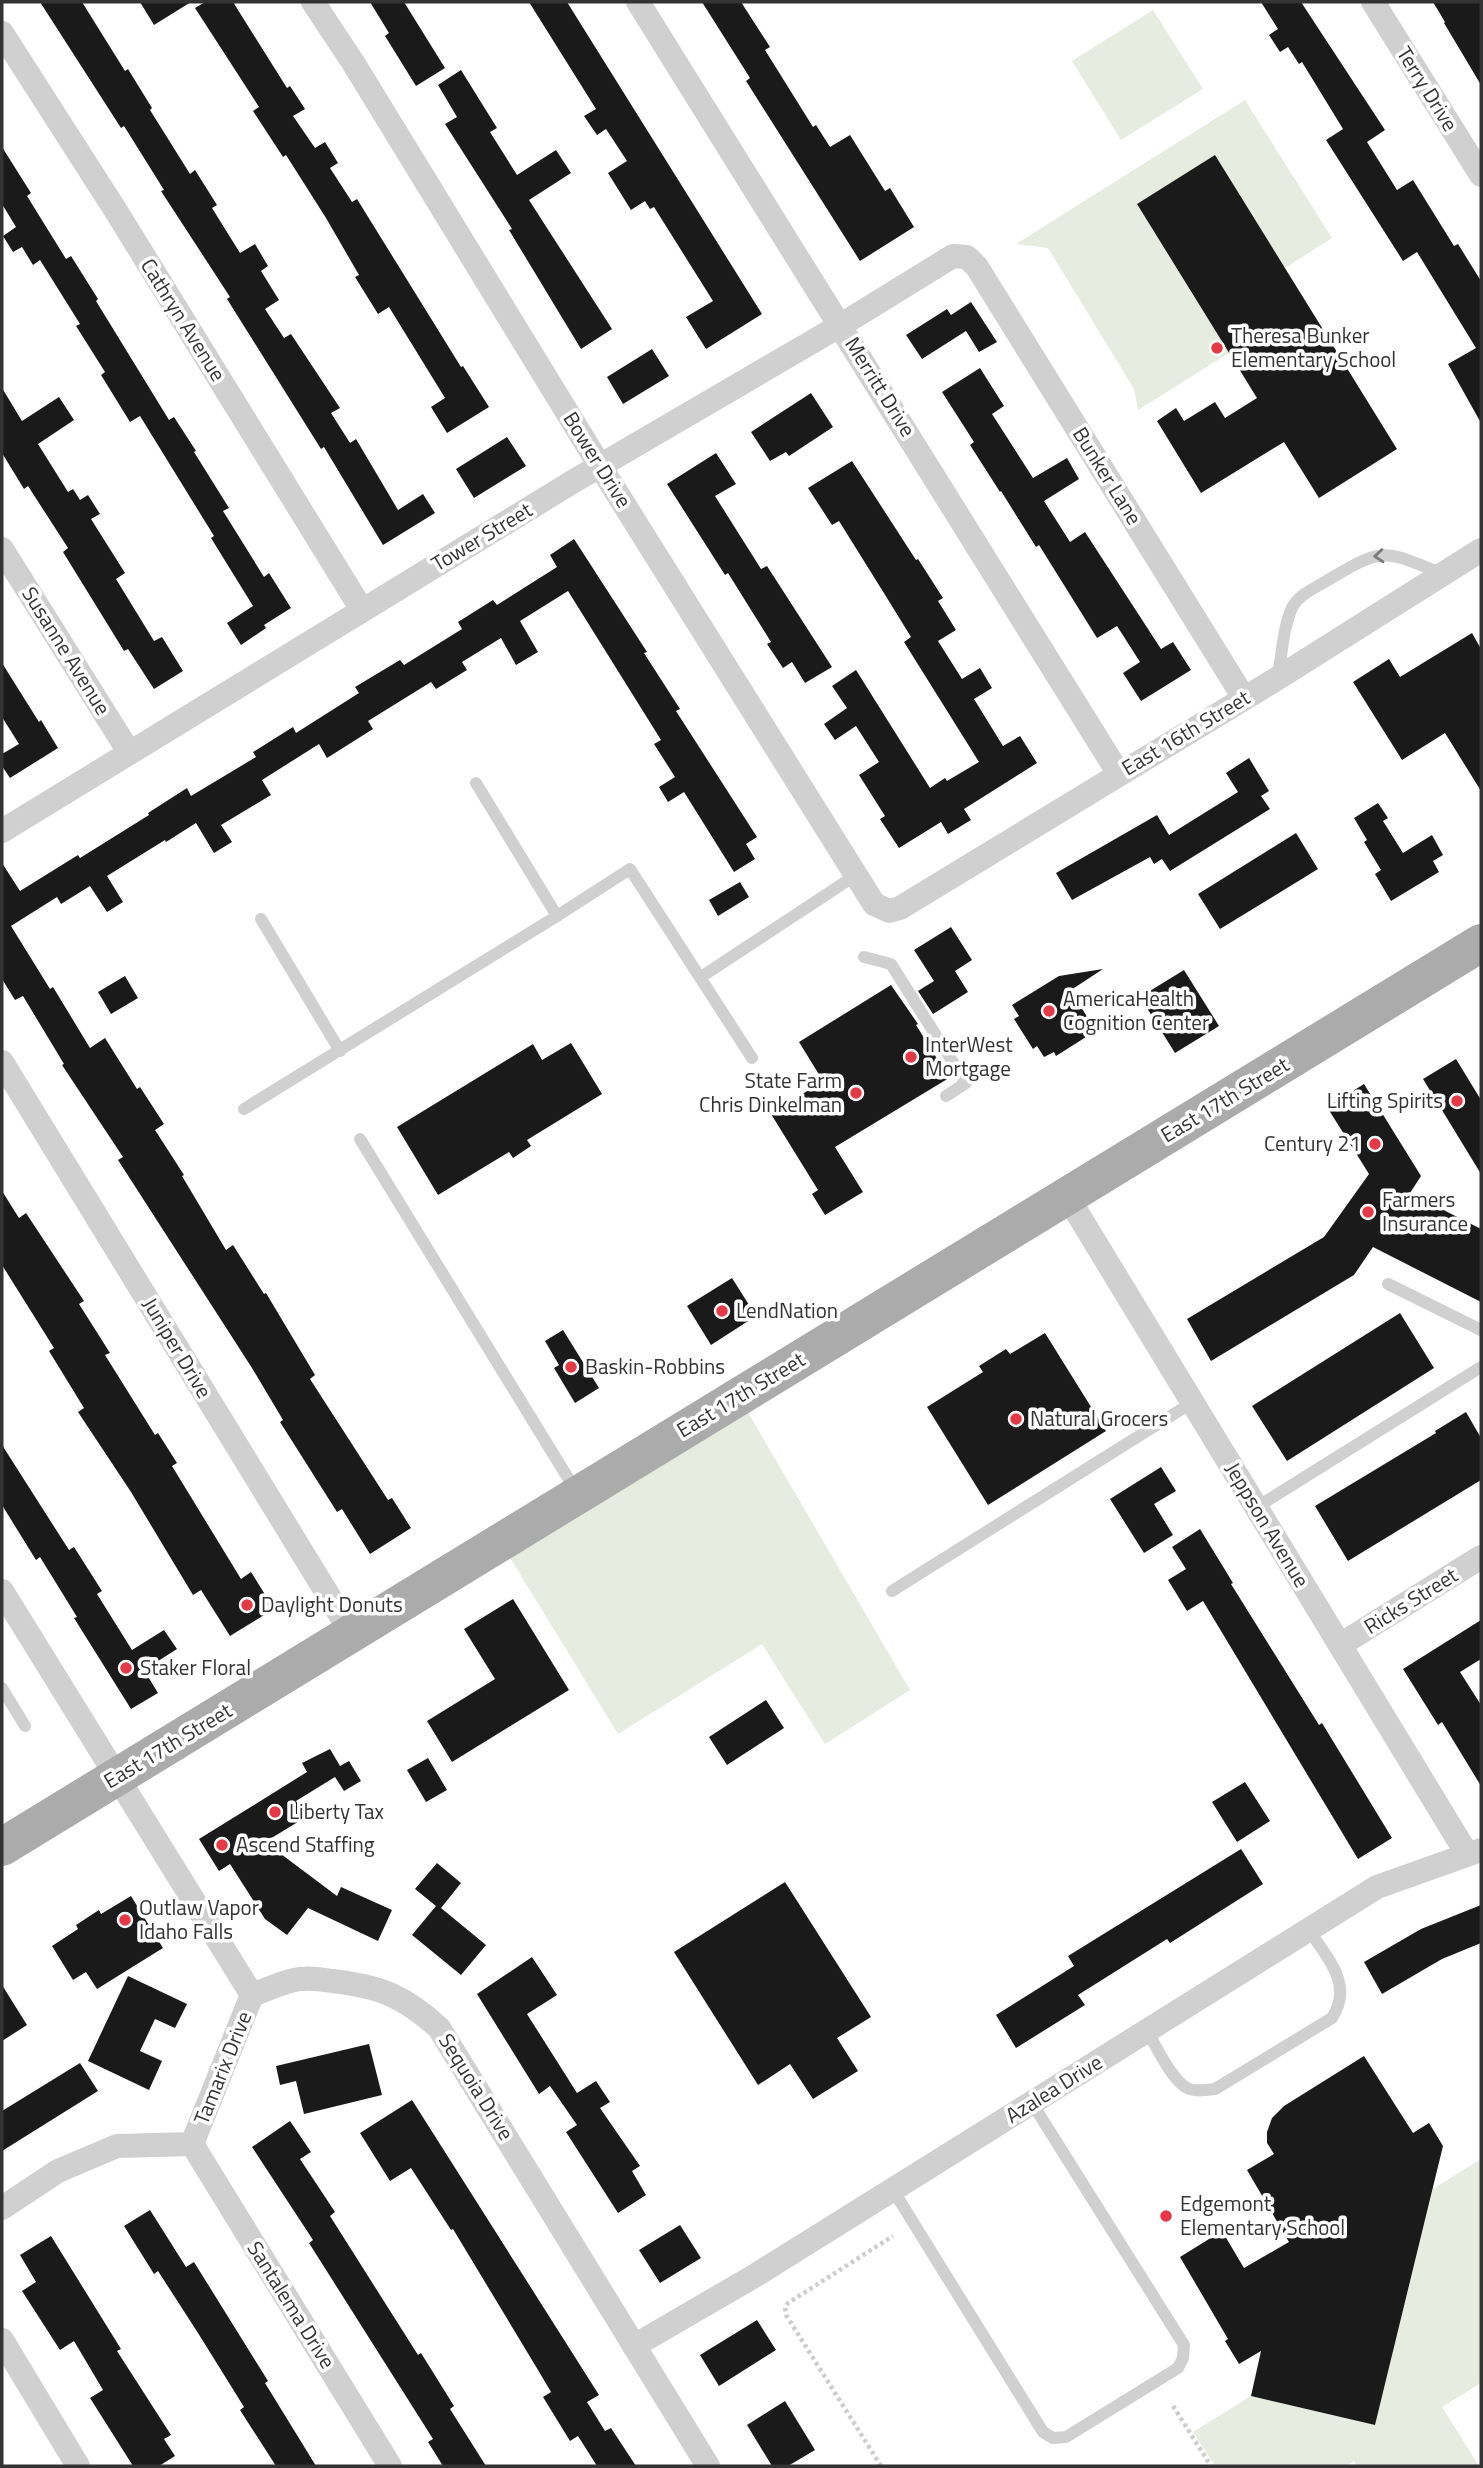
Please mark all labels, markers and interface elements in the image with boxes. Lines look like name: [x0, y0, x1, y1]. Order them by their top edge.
street label: Terry Drive: [1389, 40, 1467, 137]
street label: Cathryn Avenue: [133, 252, 234, 387]
place label: Theresa Bunker Elementary School: [1231, 319, 1396, 375]
street label: Merritt Drive: [837, 330, 924, 443]
marker: Theresa Bunker Elementary School: [1209, 340, 1225, 356]
street label: Bower Drive: [556, 405, 640, 514]
street label: Bunker Lane: [1065, 420, 1151, 531]
street label: Tower Street: [425, 493, 539, 579]
one-way arrow: [1373, 548, 1384, 563]
street label: Susanne Avenue: [15, 580, 119, 721]
street label: East 16th Street: [1115, 681, 1256, 783]
place label: AmericaHealth Cognition Center: [1063, 982, 1209, 1038]
marker: AmericaHealth Cognition Center: [1041, 1003, 1057, 1019]
place label: InterWest Mortgage: [925, 1028, 1013, 1084]
street label: East 17th Street: [1154, 1048, 1295, 1150]
marker: InterWest Mortgage: [903, 1049, 919, 1065]
place label: State Farm Chris Dinkelman: [699, 1064, 842, 1120]
place label: Lifting Spirits: [1327, 1084, 1443, 1116]
marker: State Farm Chris Dinkelman: [848, 1085, 864, 1101]
marker: Lifting Spirits: [1449, 1093, 1465, 1109]
place label: Century 21: [1264, 1127, 1361, 1159]
marker: Century 21: [1367, 1136, 1383, 1152]
place label: Farmers Insurance: [1382, 1183, 1468, 1239]
marker: Farmers Insurance: [1360, 1204, 1376, 1220]
street label: Juniper Drive: [135, 1291, 221, 1404]
place label: LendNation: [736, 1294, 838, 1326]
marker: LendNation: [714, 1303, 730, 1319]
street label: East 17th Street: [670, 1343, 811, 1445]
place label: Baskin-Robbins: [585, 1350, 725, 1382]
marker: Baskin-Robbins: [563, 1359, 579, 1375]
place label: Natural Grocers: [1030, 1402, 1168, 1434]
marker: Natural Grocers: [1008, 1411, 1024, 1427]
street label: Jeppson Avenue: [1218, 1456, 1318, 1593]
street label: Ricks Street: [1357, 1558, 1464, 1642]
place label: Daylight Donuts: [261, 1588, 403, 1620]
marker: Daylight Donuts: [239, 1597, 255, 1613]
place label: Staker Floral: [140, 1651, 251, 1683]
marker: Staker Floral: [118, 1660, 134, 1676]
street label: East 17th Street: [97, 1694, 238, 1796]
place label: Liberty Tax: [289, 1795, 384, 1827]
marker: Liberty Tax: [267, 1804, 283, 1820]
place label: Ascend Staffing: [236, 1828, 375, 1860]
marker: Ascend Staffing: [214, 1837, 230, 1853]
place label: Outlaw Vapor Idaho Falls: [139, 1891, 259, 1947]
marker: Outlaw Vapor Idaho Falls: [117, 1912, 133, 1928]
street label: Tamarix Drive: [185, 2006, 259, 2129]
street label: Sequoia Drive: [431, 2027, 522, 2146]
street label: Azalea Drive: [999, 2046, 1108, 2131]
place label: Edgemont Elementary School: [1180, 2187, 1345, 2243]
marker: Edgemont Elementary School: [1158, 2208, 1174, 2224]
street label: Santalema Drive: [240, 2234, 344, 2374]

